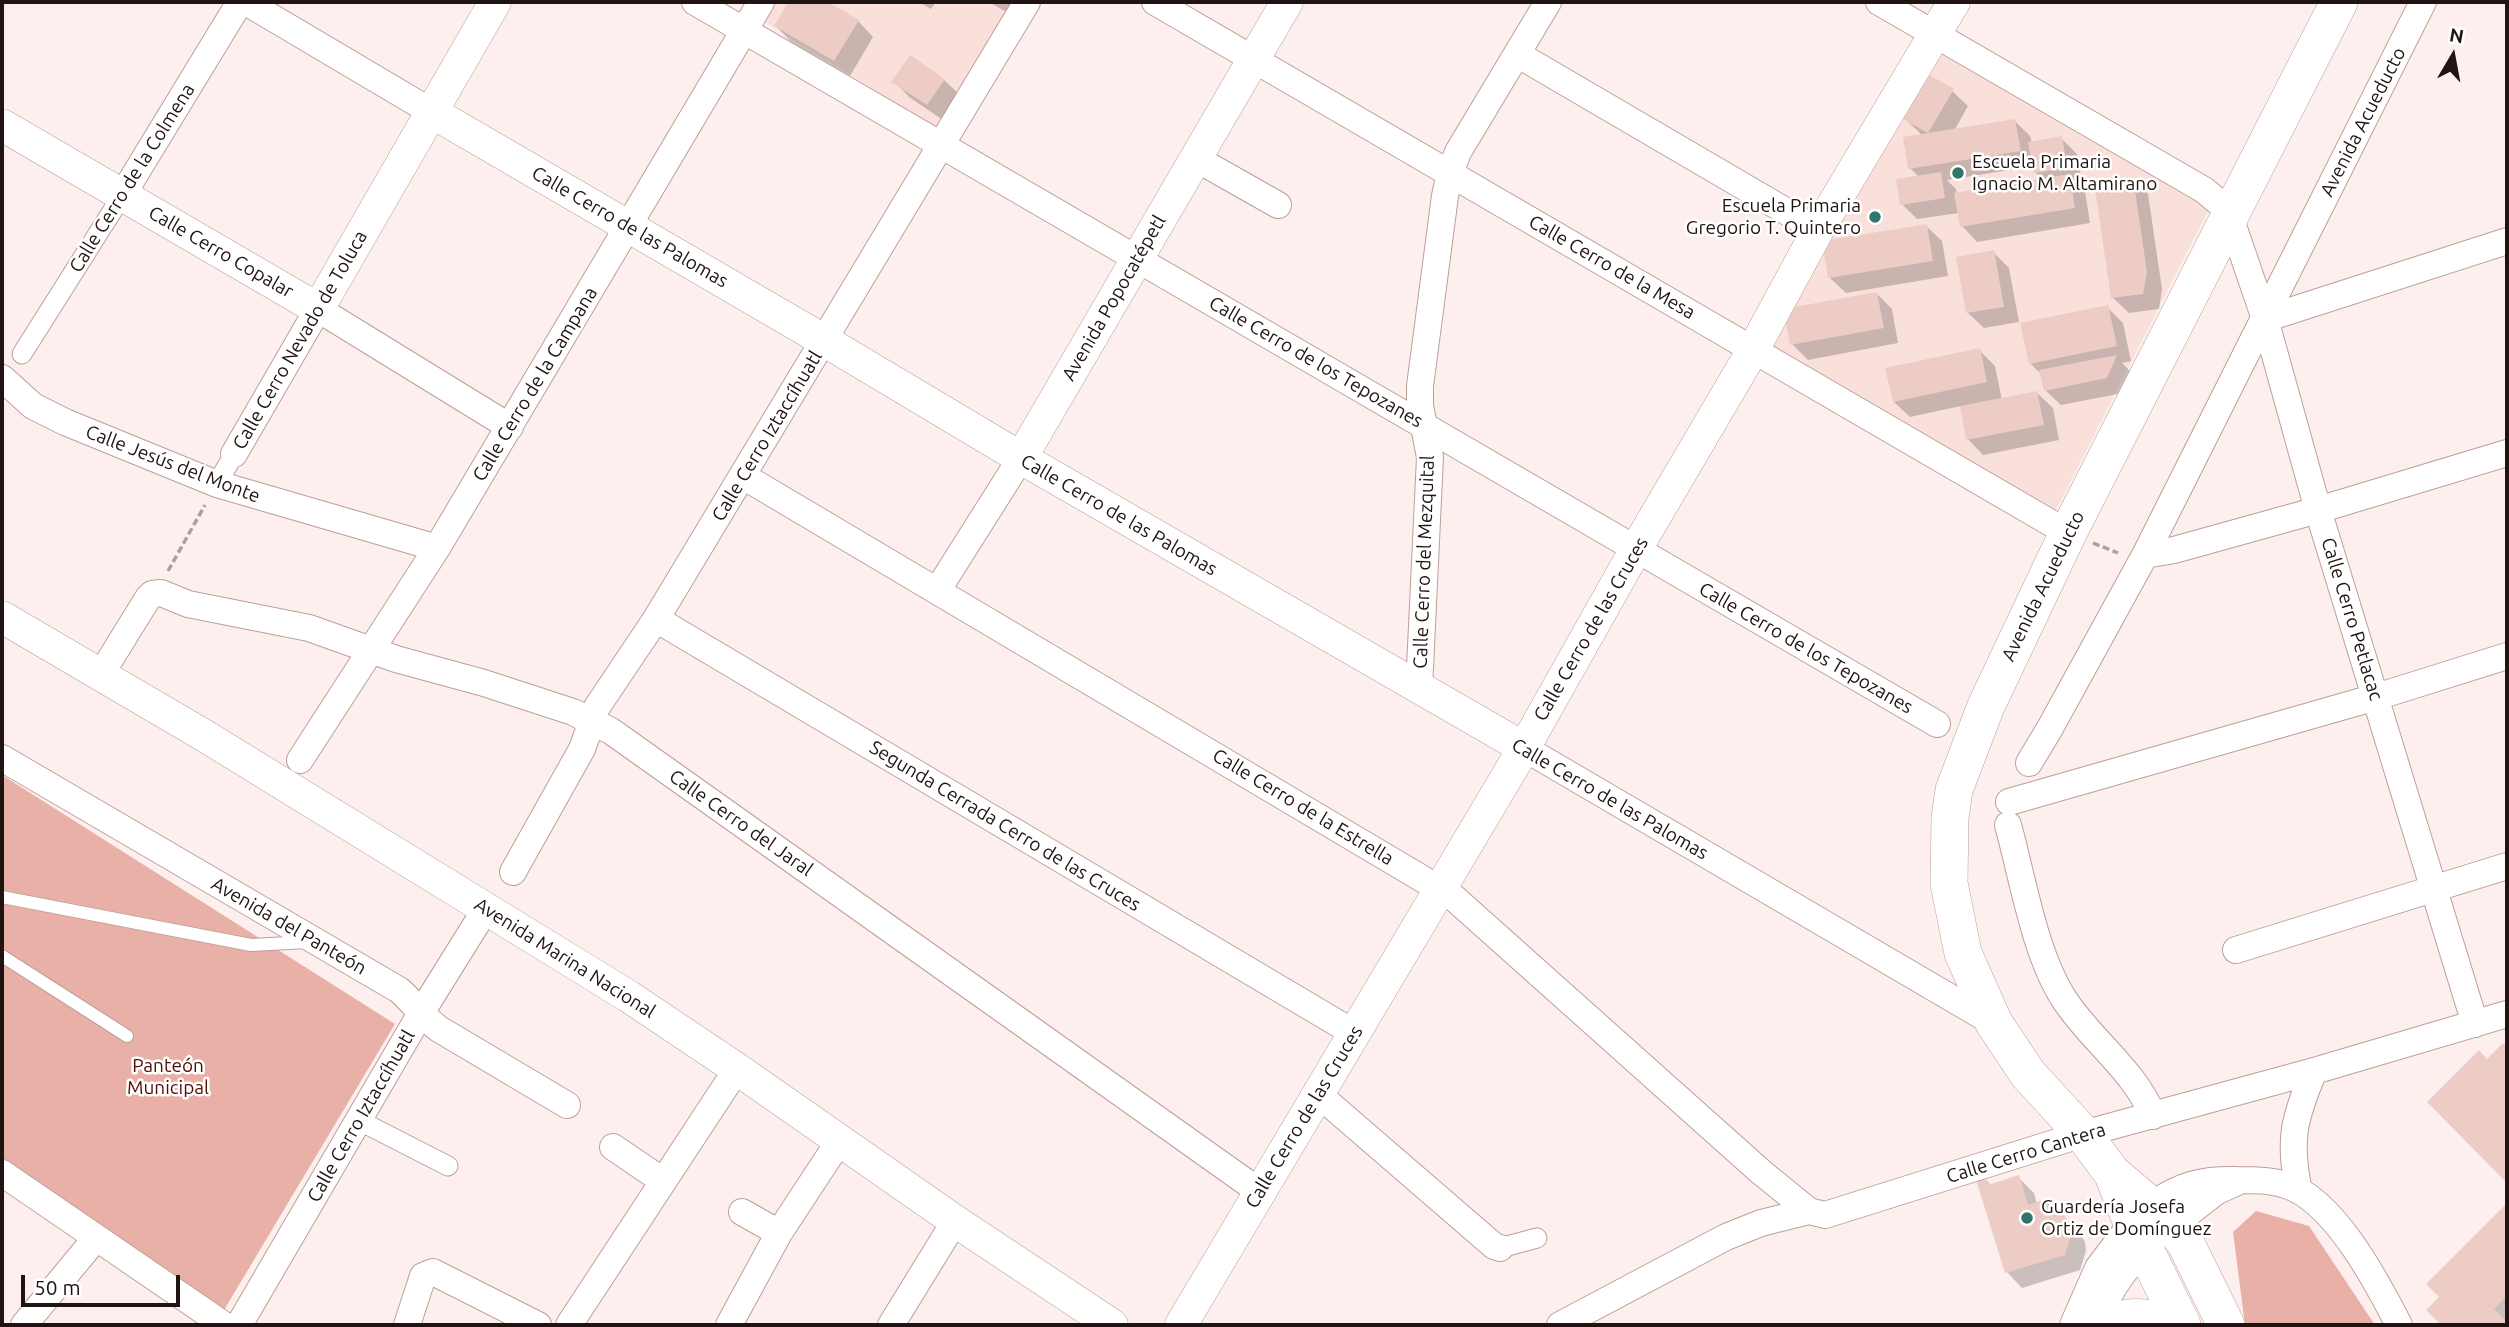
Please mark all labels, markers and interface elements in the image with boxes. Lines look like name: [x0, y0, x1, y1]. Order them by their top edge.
north arrow: [2418, 21, 2488, 91]
text: N: [2448, 23, 2466, 47]
street label: Avenida Acueducto: [2316, 44, 2410, 200]
street label: Calle Cerro de la Colmena: [64, 79, 200, 277]
place label: Escuela Primaria Ignacio M. Altamirano: [1972, 151, 2157, 195]
street label: Calle Cerro de las Palomas: [528, 161, 732, 293]
marker: Escuela Primaria Ignacio M. Altamirano: [1950, 165, 1966, 181]
place label: Escuela Primaria Gregorio T. Quintero: [1686, 195, 1861, 239]
street label: Calle Cerro Copalar: [144, 201, 298, 303]
marker: Escuela Primaria Gregorio T. Quintero: [1867, 209, 1883, 225]
street label: Calle Cerro de la Mesa: [1525, 210, 1699, 324]
street label: Avenida Popocatépetl: [1057, 211, 1171, 385]
street label: Calle Cerro Nevado de Toluca: [228, 227, 372, 453]
street label: Calle Cerro de la Campana: [468, 283, 602, 485]
street label: Calle Cerro de los Tepozanes: [1205, 291, 1427, 433]
street label: Calle Cerro Iztaccíhuatl: [707, 346, 827, 526]
street label: Calle Jesús del Monte: [83, 420, 263, 508]
street label: Calle Cerro de las Palomas: [1017, 449, 1221, 581]
street label: Calle Cerro del Mezquital: [1409, 455, 1439, 669]
street label: Avenida Acueducto: [1997, 507, 2089, 665]
street label: Calle Cerro de las Cruces: [1529, 533, 1653, 725]
street label: Calle Cerro Petlacac: [2316, 535, 2388, 703]
street label: Calle Cerro de los Tepozanes: [1695, 577, 1917, 719]
street label: Calle Cerro de las Palomas: [1508, 733, 1712, 865]
street label: Segunda Cerrada Cerro de las Cruces: [865, 736, 1145, 916]
street label: Calle Cerro de la Estrella: [1208, 744, 1398, 870]
street label: Calle Cerro del Jaral: [665, 765, 817, 881]
street label: Avenida del Panteón: [207, 872, 371, 980]
street label: Avenida Marina Nacional: [470, 893, 660, 1023]
street label: Calle Cerro de las Cruces: [1240, 1022, 1368, 1212]
street label: Calle Cerro Iztaccíhuatl: [302, 1026, 420, 1206]
park label: Panteón Municipal: [127, 1055, 209, 1099]
street label: Calle Cerro Cantera: [1944, 1118, 2108, 1188]
place label: Guardería Josefa Ortiz de Domínguez: [2041, 1196, 2211, 1240]
marker: Guardería Josefa Ortiz de Domínguez: [2019, 1210, 2035, 1226]
scale bar: [24, 1260, 184, 1304]
text: 50 m: [34, 1275, 81, 1299]

